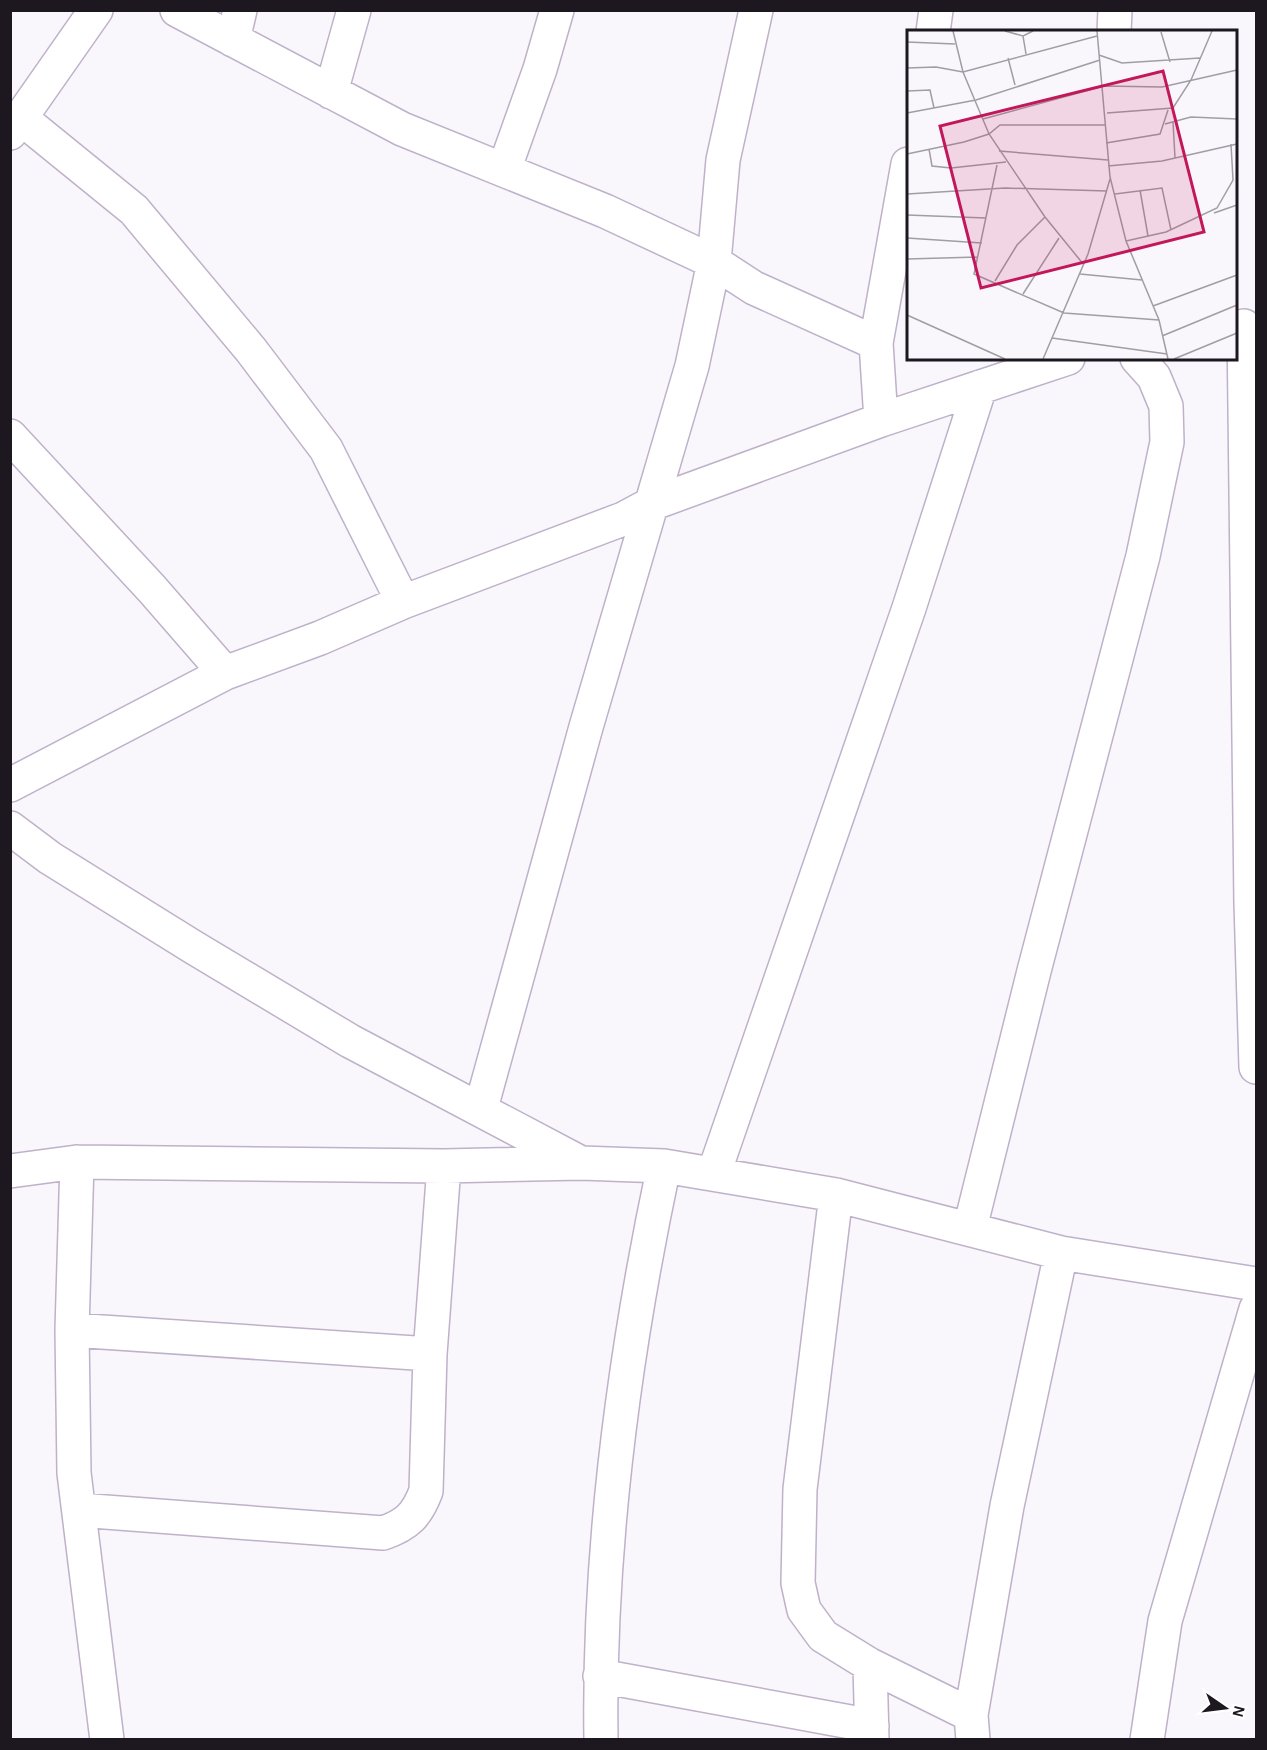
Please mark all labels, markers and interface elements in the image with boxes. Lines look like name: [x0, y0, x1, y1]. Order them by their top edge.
inset map: [907, 30, 1237, 360]
north arrow: [1195, 1678, 1255, 1738]
text: N: [1229, 1704, 1248, 1719]

